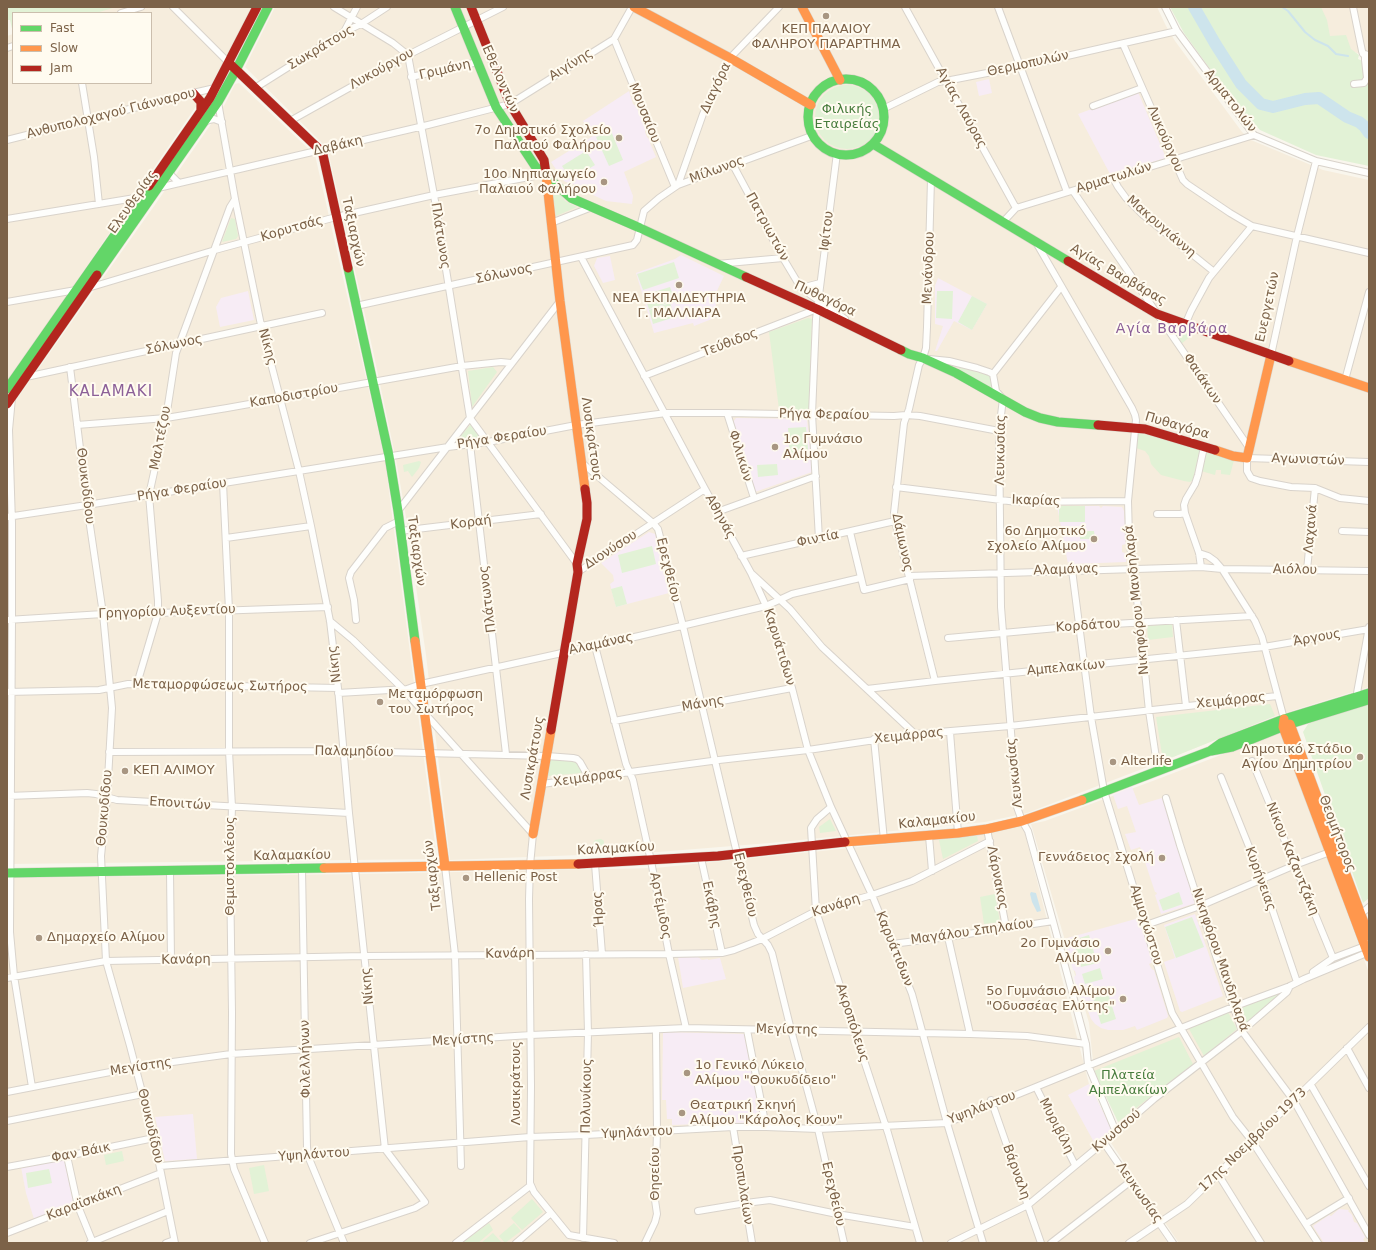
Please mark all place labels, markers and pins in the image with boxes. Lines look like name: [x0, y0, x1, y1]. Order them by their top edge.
marker: ΚΕΠ ΠΑΛΑΙΟΥ ΦΑΛΗΡΟΥ ΠΑΡΑΡΤΗΜΑ: [821, 11, 831, 21]
place label: ΚΕΠ ΠΑΛΑΙΟΥ ΦΑΛΗΡΟΥ ΠΑΡΑΡΤΗΜΑ: [751, 22, 901, 53]
place label: 7ο Δημοτικό Σχολείο Παλαιού Φαλήρου: [475, 123, 611, 154]
marker: 7ο Δημοτικό Σχολείο Παλαιού Φαλήρου: [614, 133, 624, 143]
place label: 10ο Νηπιαγωγείο Παλαιού Φαλήρου: [479, 167, 596, 198]
marker: 10ο Νηπιαγωγείο Παλαιού Φαλήρου: [599, 177, 609, 187]
marker: ΝΕΑ ΕΚΠΑΙΔΕΥΤΗΡΙΑ Γ. ΜΑΛΛΙΑΡΑ: [674, 280, 684, 290]
place label: ΝΕΑ ΕΚΠΑΙΔΕΥΤΗΡΙΑ Γ. ΜΑΛΛΙΑΡΑ: [612, 291, 746, 322]
place label: 1ο Γυμνάσιο Αλίμου: [783, 432, 863, 463]
marker: 1ο Γυμνάσιο Αλίμου: [770, 442, 780, 452]
place label: 6ο Δημοτικό Σχολείο Αλίμου: [986, 524, 1086, 555]
marker: 6ο Δημοτικό Σχολείο Αλίμου: [1089, 534, 1099, 544]
place label: Μεταμόρφωση του Σωτήρος: [388, 687, 483, 718]
marker: Μεταμόρφωση του Σωτήρος: [375, 697, 385, 707]
place label: Δημοτικό Στάδιο Αγίου Δημητρίου: [1242, 742, 1352, 773]
marker: Δημοτικό Στάδιο Αγίου Δημητρίου: [1355, 752, 1365, 762]
place label: Alterlife: [1121, 754, 1172, 770]
marker: Alterlife: [1108, 757, 1118, 767]
place label: ΚΕΠ ΑΛΙΜΟΥ: [133, 763, 215, 779]
marker: ΚΕΠ ΑΛΙΜΟΥ: [120, 766, 130, 776]
place label: Γεννάδειος Σχολή: [1038, 850, 1154, 866]
marker: Γεννάδειος Σχολή: [1157, 853, 1167, 863]
place label: Hellenic Post: [474, 870, 557, 886]
marker: Hellenic Post: [461, 873, 471, 883]
place label: Δημαρχείο Αλίμου: [47, 930, 165, 946]
marker: Δημαρχείο Αλίμου: [34, 933, 44, 943]
place label: 2ο Γυμνάσιο Αλίμου: [1020, 936, 1100, 967]
marker: 2ο Γυμνάσιο Αλίμου: [1103, 946, 1113, 956]
place label: 5ο Γυμνάσιο Αλίμου "Οδυσσέας Ελύτης": [986, 984, 1115, 1015]
marker: 5ο Γυμνάσιο Αλίμου "Οδυσσέας Ελύτης": [1118, 994, 1128, 1004]
place label: 1ο Γενικό Λύκειο Αλίμου "Θουκυδίδειο": [695, 1058, 836, 1089]
marker: 1ο Γενικό Λύκειο Αλίμου "Θουκυδίδειο": [682, 1068, 692, 1078]
place label: Θεατρική Σκηνή Αλίμου "Κάρολος Κουν": [690, 1098, 843, 1129]
marker: Θεατρική Σκηνή Αλίμου "Κάρολος Κουν": [677, 1108, 687, 1118]

